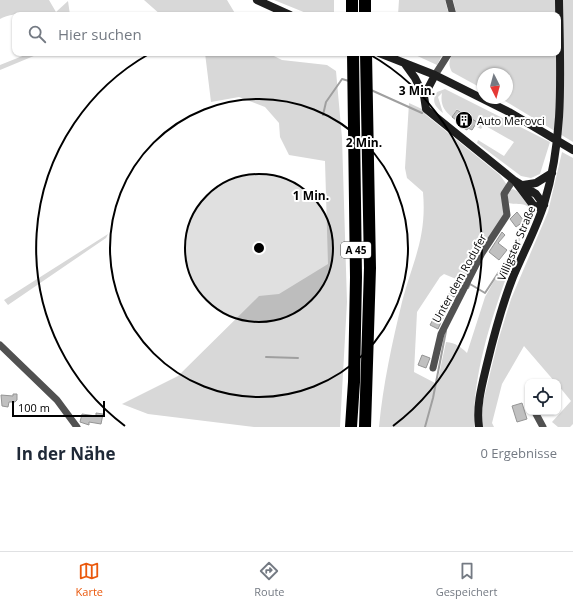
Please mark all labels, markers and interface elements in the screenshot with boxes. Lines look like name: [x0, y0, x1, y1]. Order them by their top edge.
search box: [12, 12, 561, 56]
icon: search: [26, 23, 48, 45]
text: Hier suchen: [58, 24, 142, 44]
north arrow: [477, 68, 513, 104]
text: 3 Min.: [399, 82, 435, 99]
building icon: Auto Merovci: [454, 110, 474, 130]
place label: Auto Merovci: [477, 113, 545, 128]
text: 2 Min.: [346, 134, 382, 151]
text: 1 Min.: [293, 187, 329, 204]
street label: Villigster Straße: [493, 203, 539, 283]
street label: Unter dem Rodufer: [428, 230, 490, 325]
centre of rings: [252, 241, 266, 255]
road number: A 45: [341, 242, 371, 258]
map controls: [525, 379, 561, 415]
button: locate: [525, 379, 561, 415]
scale bar: [12, 399, 105, 418]
text: 100 m: [18, 400, 50, 415]
text: In der Nähe: [16, 442, 115, 465]
text: 0 Ergebnisse: [480, 444, 557, 462]
tab: Karte: [76, 560, 103, 599]
tab: Route: [254, 560, 284, 599]
tab: Gespeichert: [436, 560, 497, 599]

